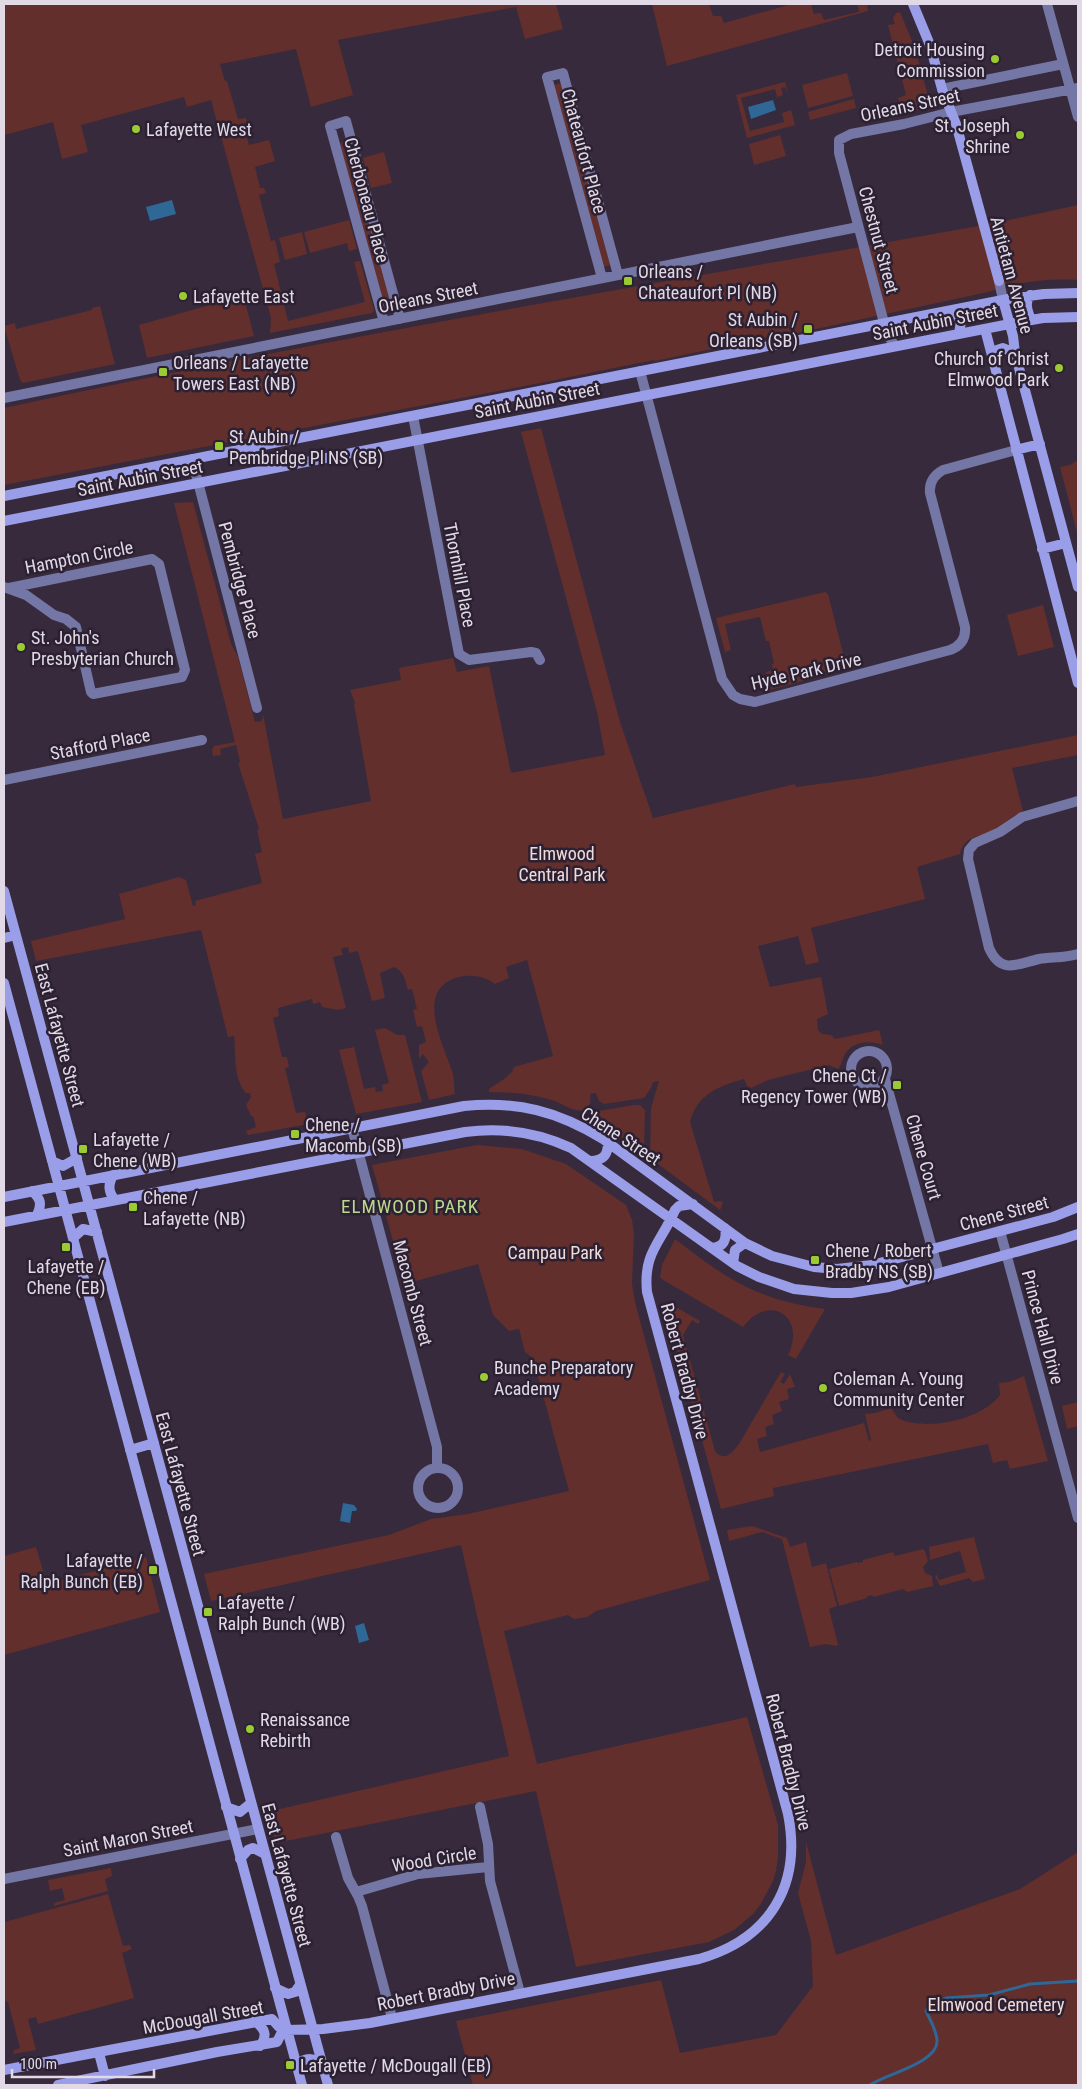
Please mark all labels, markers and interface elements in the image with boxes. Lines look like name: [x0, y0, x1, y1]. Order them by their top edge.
place label: Detroit Housing Commission: [874, 39, 985, 81]
marker: Detroit Housing Commission: [989, 53, 1001, 65]
street label: Orleans Street: [859, 84, 961, 126]
street label: Chateaufort Place: [557, 86, 611, 216]
place label: St. Joseph Shrine: [935, 115, 1010, 157]
place label: Lafayette West: [146, 119, 252, 140]
marker: Lafayette West: [130, 123, 142, 135]
marker: St. Joseph Shrine: [1014, 129, 1026, 141]
street label: Cherboneau Place: [340, 135, 394, 265]
street label: Chestnut Street: [855, 184, 903, 296]
street label: Antietam Avenue: [986, 214, 1038, 336]
place label: Orleans / Chateaufort Pl (NB): [638, 261, 777, 304]
marker: Orleans / Chateaufort Pl (NB): [622, 275, 634, 287]
street label: Orleans Street: [377, 277, 479, 317]
place label: Lafayette East: [193, 286, 295, 307]
marker: Lafayette East: [177, 290, 189, 302]
street label: Saint Aubin Street: [871, 300, 999, 344]
place label: St Aubin / Orleans (SB): [709, 309, 798, 352]
marker: St Aubin / Orleans (SB): [802, 323, 814, 335]
place label: Church of Christ Elmwood Park: [934, 348, 1049, 390]
place label: Orleans / Lafayette Towers East (NB): [173, 352, 309, 395]
marker: Church of Christ Elmwood Park: [1053, 362, 1065, 374]
marker: Orleans / Lafayette Towers East (NB): [157, 366, 169, 378]
street label: Saint Aubin Street: [473, 378, 601, 422]
place label: St Aubin / Pembridge Pl NS (SB): [229, 426, 383, 469]
marker: St Aubin / Pembridge Pl NS (SB): [213, 440, 225, 452]
street label: Saint Aubin Street: [76, 456, 204, 500]
street label: Pembridge Place: [214, 519, 266, 641]
street label: Thornhill Place: [440, 521, 480, 629]
street label: Hampton Circle: [23, 536, 135, 578]
place label: St. John's Presbyterian Church: [31, 627, 174, 669]
marker: St. John's Presbyterian Church: [15, 641, 27, 653]
street label: Hyde Park Drive: [749, 648, 863, 694]
street label: Stafford Place: [48, 724, 152, 764]
park label: Elmwood Central Park: [519, 843, 605, 885]
street label: East Lafayette Street: [31, 961, 89, 1109]
place label: Chene Ct / Regency Tower (WB): [741, 1065, 887, 1108]
marker: Chene Ct / Regency Tower (WB): [891, 1079, 903, 1091]
street label: Chene Street: [577, 1102, 665, 1170]
street label: Chene Court: [902, 1112, 946, 1202]
place label: Chene / Macomb (SB): [305, 1114, 402, 1157]
marker: Chene / Macomb (SB): [289, 1128, 301, 1140]
place label: Lafayette / Chene (WB): [93, 1129, 177, 1172]
marker: Lafayette / Chene (WB): [77, 1143, 89, 1155]
place label: Chene / Lafayette (NB): [143, 1187, 246, 1230]
street label: Chene Street: [957, 1191, 1051, 1235]
district label: ELMWOOD PARK: [341, 1195, 479, 1218]
marker: Chene / Lafayette (NB): [127, 1201, 139, 1213]
street label: Macomb Street: [389, 1238, 437, 1348]
place label: Chene / Robert Bradby NS (SB): [825, 1240, 933, 1283]
marker: Lafayette / Chene (EB): [60, 1241, 72, 1253]
park label: Campau Park: [508, 1242, 602, 1263]
marker: Chene / Robert Bradby NS (SB): [809, 1254, 821, 1266]
place label: Lafayette / Chene (EB): [27, 1256, 105, 1299]
street label: Prince Hall Drive: [1018, 1268, 1068, 1386]
street label: Robert Bradby Drive: [657, 1301, 713, 1441]
place label: Bunche Preparatory Academy: [494, 1357, 634, 1399]
place label: Coleman A. Young Community Center: [833, 1368, 965, 1410]
marker: Bunche Preparatory Academy: [478, 1371, 490, 1383]
marker: Coleman A. Young Community Center: [817, 1382, 829, 1394]
street label: East Lafayette Street: [152, 1410, 210, 1558]
place label: Lafayette / Ralph Bunch (EB): [20, 1550, 143, 1593]
marker: Lafayette / Ralph Bunch (EB): [147, 1564, 159, 1576]
place label: Lafayette / Ralph Bunch (WB): [218, 1592, 345, 1635]
marker: Lafayette / Ralph Bunch (WB): [202, 1606, 214, 1618]
street label: Robert Bradby Drive: [762, 1691, 816, 1833]
place label: Renaissance Rebirth: [260, 1709, 350, 1751]
marker: Renaissance Rebirth: [244, 1723, 256, 1735]
street label: East Lafayette Street: [258, 1801, 316, 1949]
street label: Saint Maron Street: [61, 1815, 195, 1861]
street label: Wood Circle: [390, 1842, 478, 1876]
street label: Robert Bradby Drive: [375, 1967, 517, 2015]
park label: Elmwood Cemetery: [928, 1994, 1065, 2015]
street label: McDougall Street: [141, 1996, 265, 2038]
scale bar: [12, 2046, 155, 2078]
text: 100 m: [20, 2055, 57, 2073]
place label: Lafayette / McDougall (EB): [300, 2055, 491, 2077]
marker: Lafayette / McDougall (EB): [284, 2059, 296, 2071]

